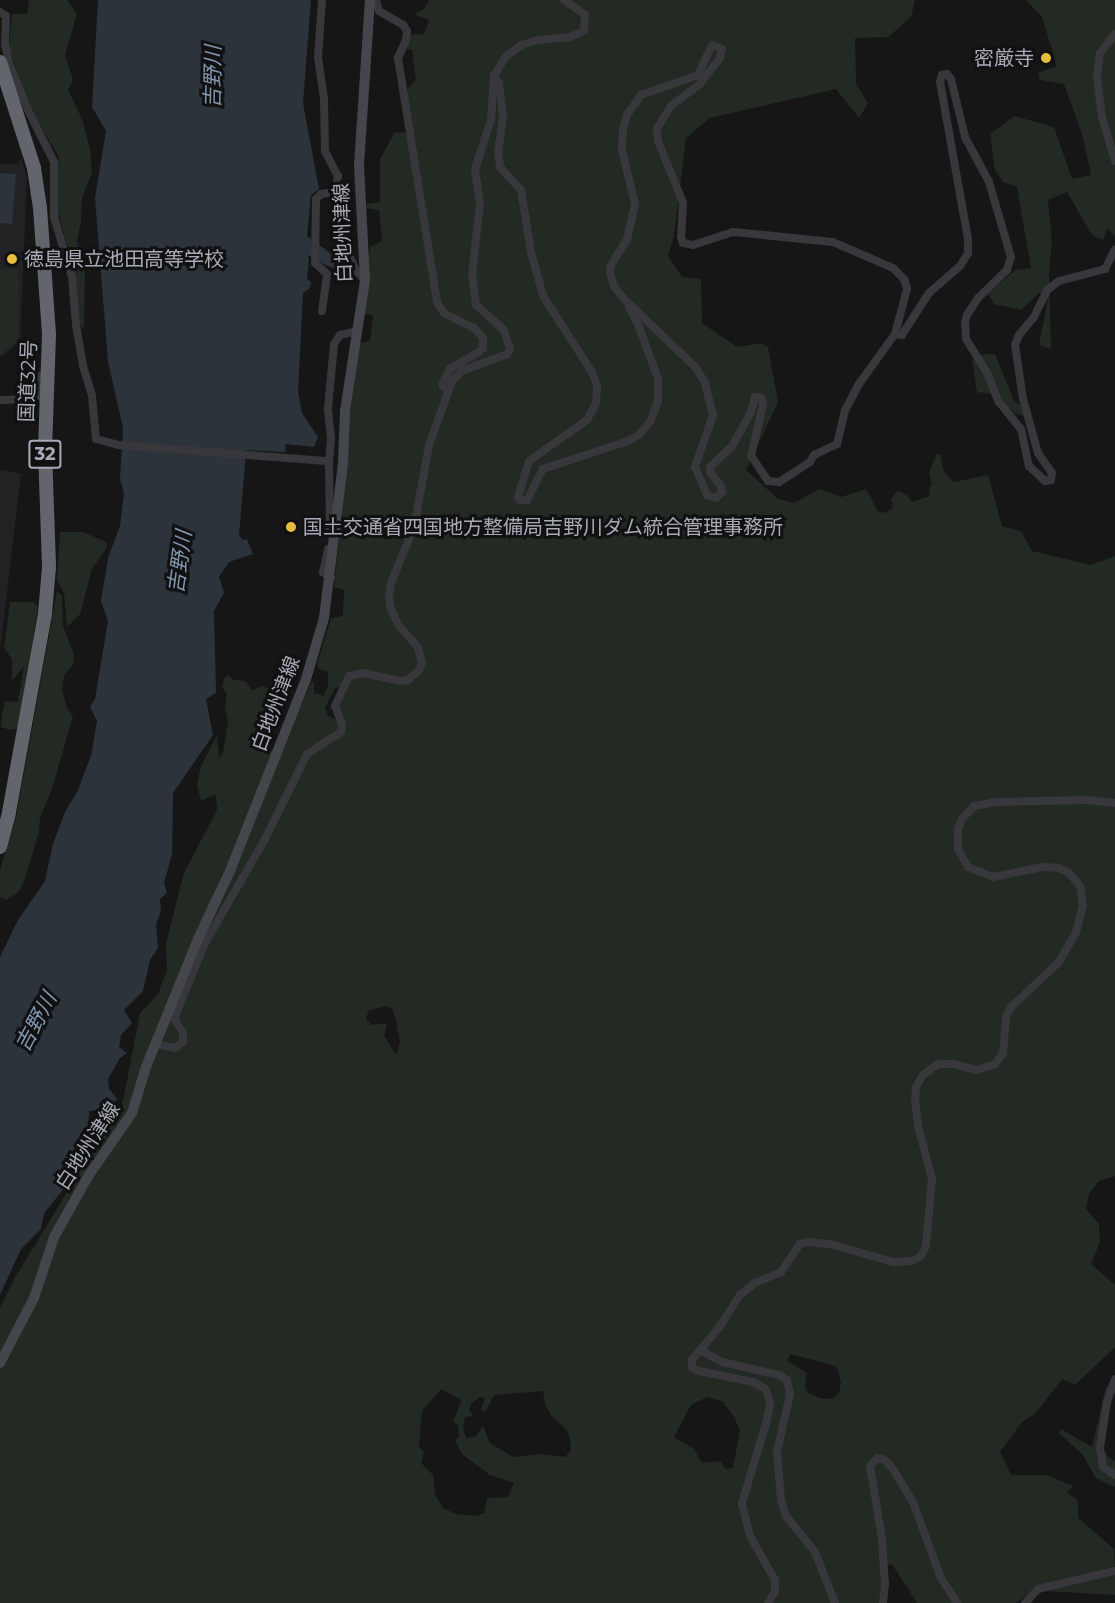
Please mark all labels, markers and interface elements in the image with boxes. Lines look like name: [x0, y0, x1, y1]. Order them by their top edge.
water label: 吉野川: [200, 45, 226, 109]
place label: 密厳寺: [974, 46, 1034, 70]
marker: 密厳寺: [1039, 51, 1053, 65]
street label: 白地州津線: [329, 183, 357, 283]
place label: 徳島県立池田高等学校: [24, 247, 224, 271]
marker: 徳島県立池田高等学校: [5, 252, 19, 266]
street label: 国道32号: [15, 339, 41, 423]
road number: 32: [27, 439, 63, 469]
place label: 国土交通省四国地方整備局吉野川ダム統合管理事務所: [303, 515, 783, 539]
marker: 国土交通省四国地方整備局吉野川ダム統合管理事務所: [284, 520, 298, 534]
water label: 吉野川: [163, 529, 197, 595]
street label: 白地州津線: [247, 653, 305, 755]
water label: 吉野川: [10, 988, 62, 1056]
street label: 白地州津線: [51, 1098, 125, 1194]

